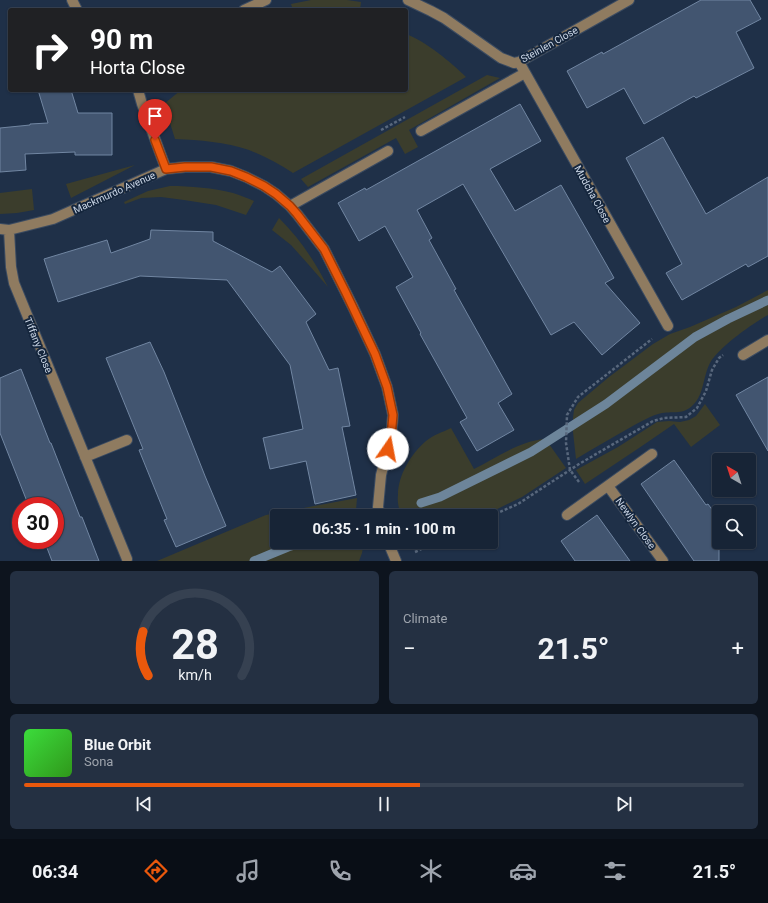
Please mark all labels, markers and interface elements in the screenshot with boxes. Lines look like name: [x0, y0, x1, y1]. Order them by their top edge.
text: 90 m: [90, 23, 153, 56]
icon: right: [24, 24, 76, 76]
street label: Steinlen Close: [519, 24, 580, 65]
text: Horta Close: [90, 57, 185, 78]
pin: [138, 99, 172, 140]
icon: arrive: [144, 105, 166, 127]
street label: Mudcha Close: [572, 164, 613, 225]
street label: Mackmurdo Avenue: [72, 169, 157, 215]
street label: Tiffany Close: [22, 316, 55, 374]
position arrow: [367, 428, 409, 470]
north arrow: [712, 453, 756, 497]
map controls: [712, 453, 756, 549]
street label: Newlyn Close: [613, 496, 658, 551]
speed limit sign: 30: [12, 497, 64, 549]
button: search: [712, 505, 756, 549]
text: 06:35 · 1 min · 100 m: [313, 520, 455, 538]
text: Climate: [403, 611, 447, 626]
text: 28: [171, 619, 218, 668]
text: 21.5°: [538, 631, 610, 666]
text: −: [403, 636, 416, 661]
text: +: [732, 636, 744, 661]
text: km/h: [178, 666, 211, 682]
text: Blue Orbit: [84, 736, 151, 754]
text: Sona: [84, 754, 113, 769]
icon: previous: [133, 793, 155, 815]
icon: pause: [373, 793, 395, 815]
icon: next: [613, 793, 635, 815]
icon: directions: [142, 857, 170, 885]
icon: music: [234, 857, 262, 885]
icon: phone: [326, 857, 354, 885]
icon: climate: [417, 857, 445, 885]
icon: car: [509, 857, 537, 885]
icon: filters: [601, 857, 629, 885]
text: 06:34: [32, 861, 78, 882]
text: 21.5°: [693, 861, 736, 882]

